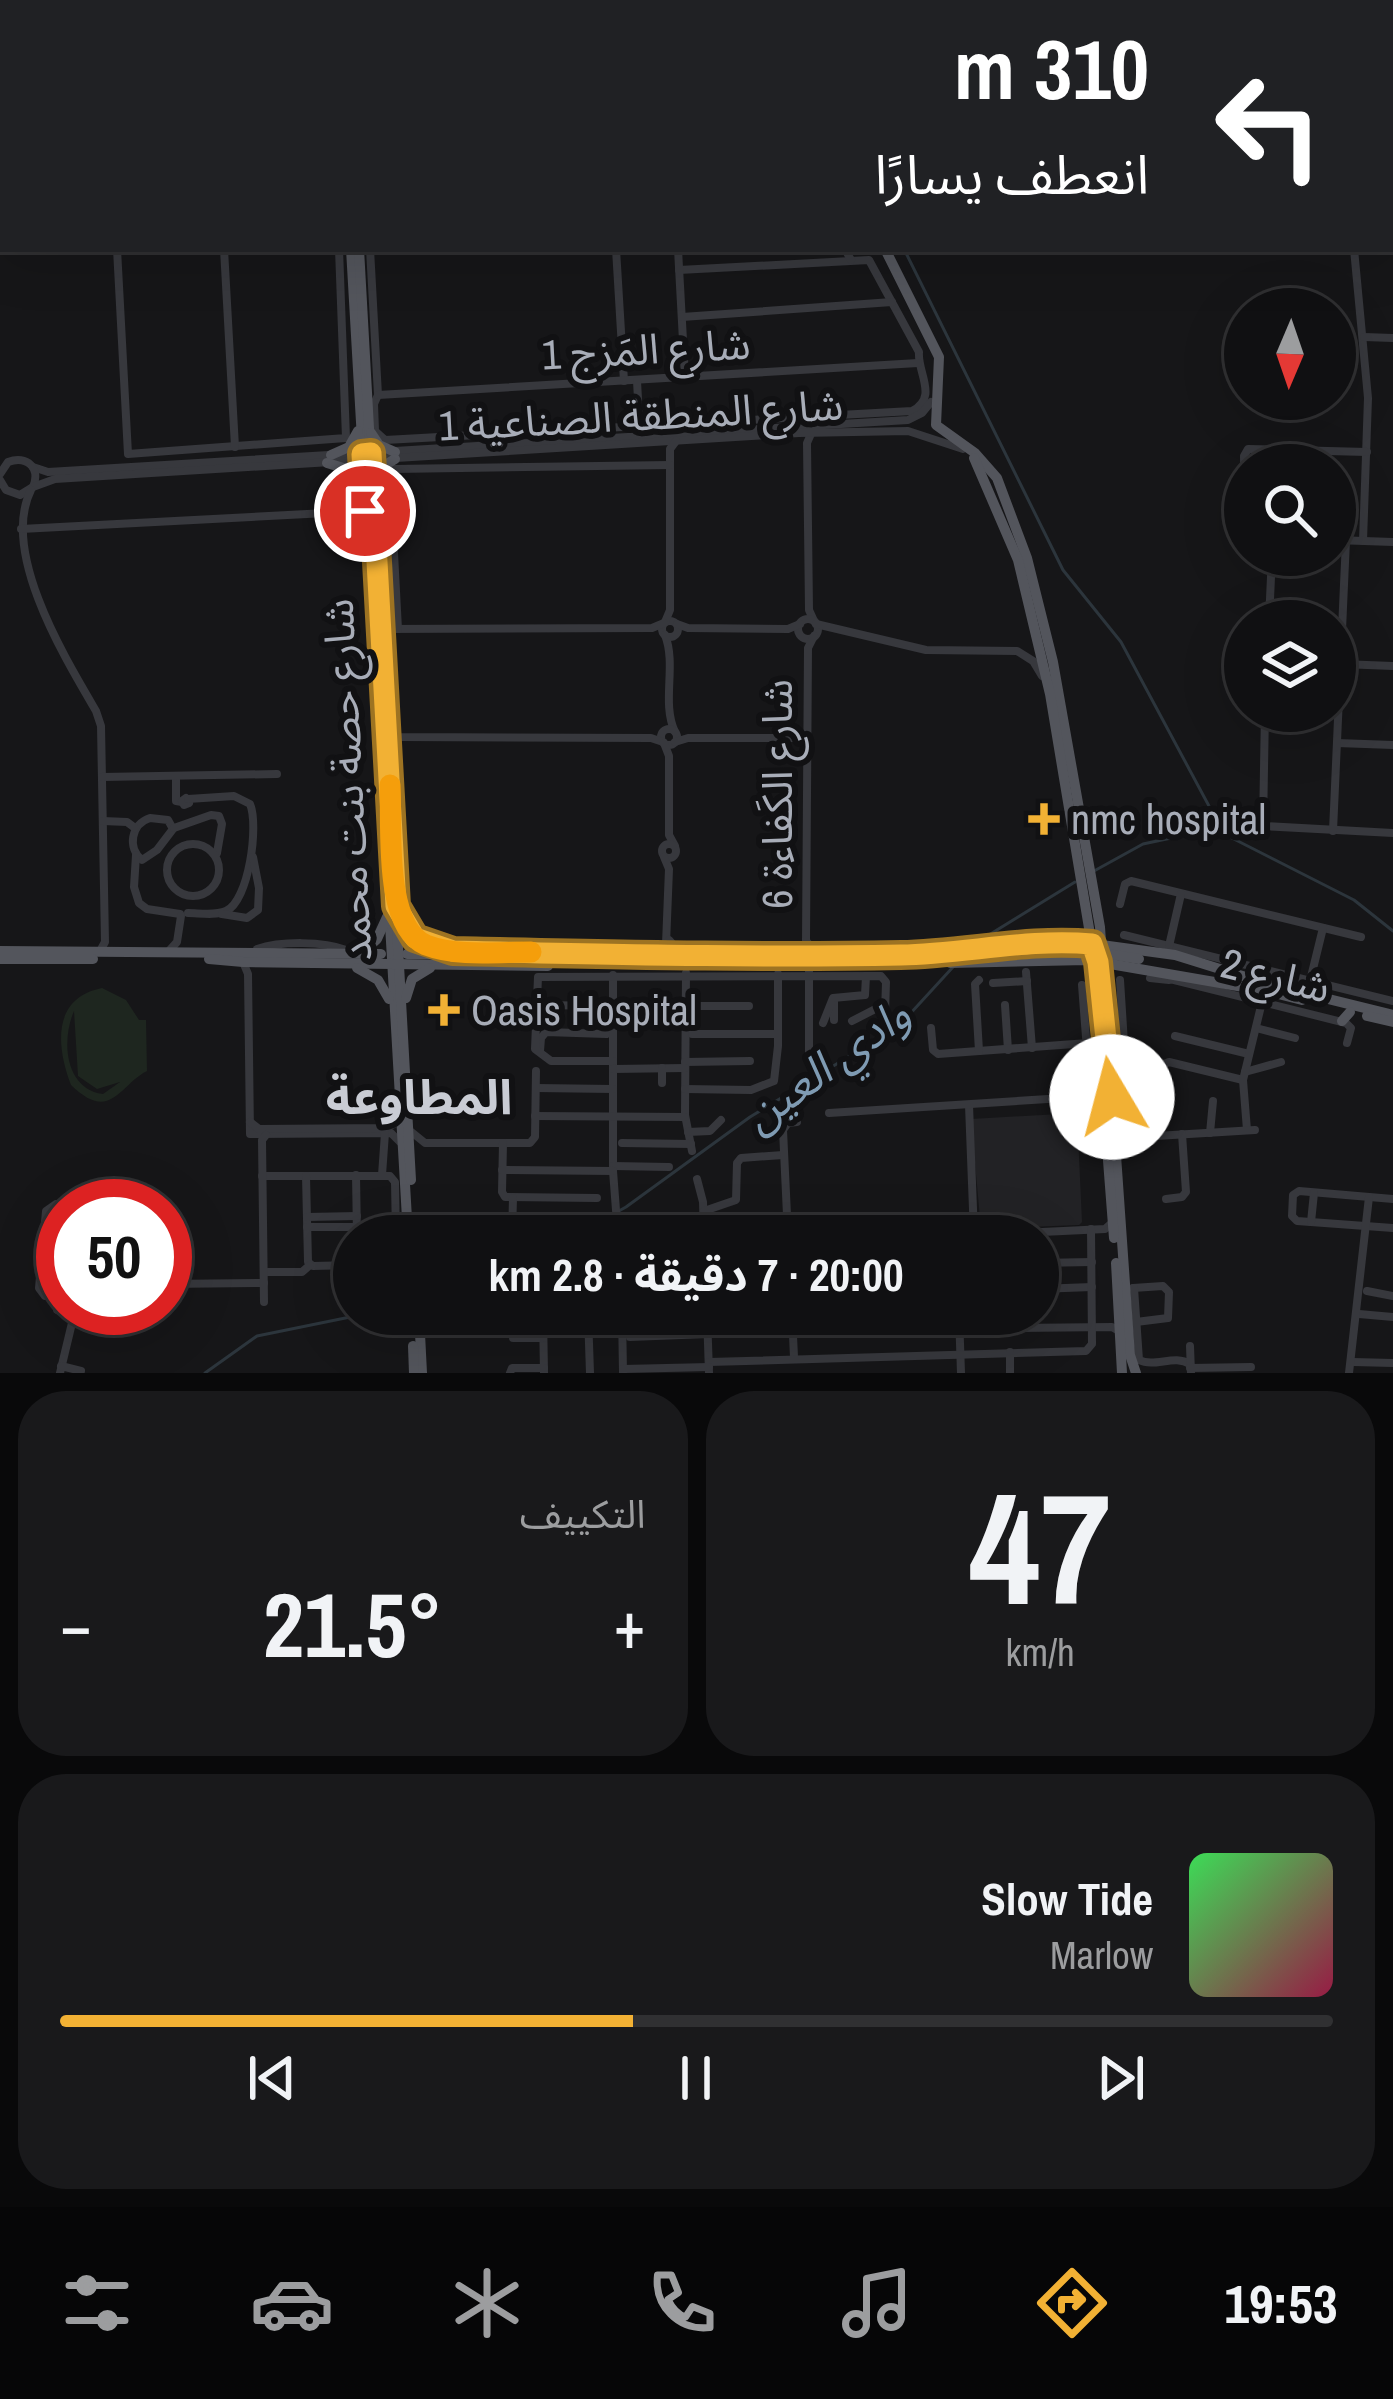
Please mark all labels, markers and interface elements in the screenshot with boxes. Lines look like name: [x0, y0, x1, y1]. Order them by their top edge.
text: 310 m: [954, 12, 1149, 125]
icon: left: [1191, 48, 1347, 204]
text: انعطف يسارًا: [874, 138, 1149, 211]
north arrow: [1224, 288, 1356, 420]
map controls: [1224, 288, 1356, 732]
street label: شارع المَزج 1: [540, 316, 752, 386]
street label: شارع المنطقة الصناعية 1: [437, 376, 845, 458]
button: search: [1224, 444, 1356, 576]
pin: [314, 460, 416, 562]
icon: arrive: [332, 478, 398, 544]
street label: شارع حصة بنت محمد: [310, 597, 388, 963]
button: layers: [1224, 600, 1356, 732]
street label: شارع الكَفاءة 6: [749, 679, 809, 909]
place label: nmc hospital: [1071, 791, 1266, 847]
marker: nmc hospital: [1028, 803, 1060, 835]
street label: شارع 2: [1215, 934, 1336, 1019]
place label: Oasis Hospital: [471, 982, 697, 1038]
water label: وادي العين: [730, 983, 925, 1150]
marker: Oasis Hospital: [428, 994, 460, 1026]
position arrow: [1049, 1034, 1175, 1160]
district label: المطاوعة: [326, 1064, 512, 1129]
speed limit sign: 50: [36, 1179, 192, 1335]
text: 20:00 · 7 دقيقة · 2.8 km: [489, 1244, 903, 1305]
text: 47: [969, 1443, 1111, 1653]
text: التكييف: [520, 1488, 646, 1540]
text: 21.5°: [263, 1564, 443, 1685]
text: −: [60, 1580, 92, 1669]
text: +: [614, 1580, 645, 1669]
text: km/h: [1006, 1626, 1075, 1678]
text: Slow Tide: [981, 1868, 1153, 1929]
text: Marlow: [1050, 1929, 1153, 1981]
icon: previous: [239, 2045, 305, 2111]
icon: pause: [663, 2045, 729, 2111]
icon: next: [1088, 2045, 1154, 2111]
icon: filters: [55, 2261, 139, 2345]
icon: car: [250, 2261, 334, 2345]
icon: climate: [445, 2261, 529, 2345]
icon: phone: [640, 2261, 724, 2345]
icon: music: [835, 2261, 919, 2345]
icon: directions: [1030, 2261, 1114, 2345]
text: 19:53: [1224, 2267, 1338, 2340]

